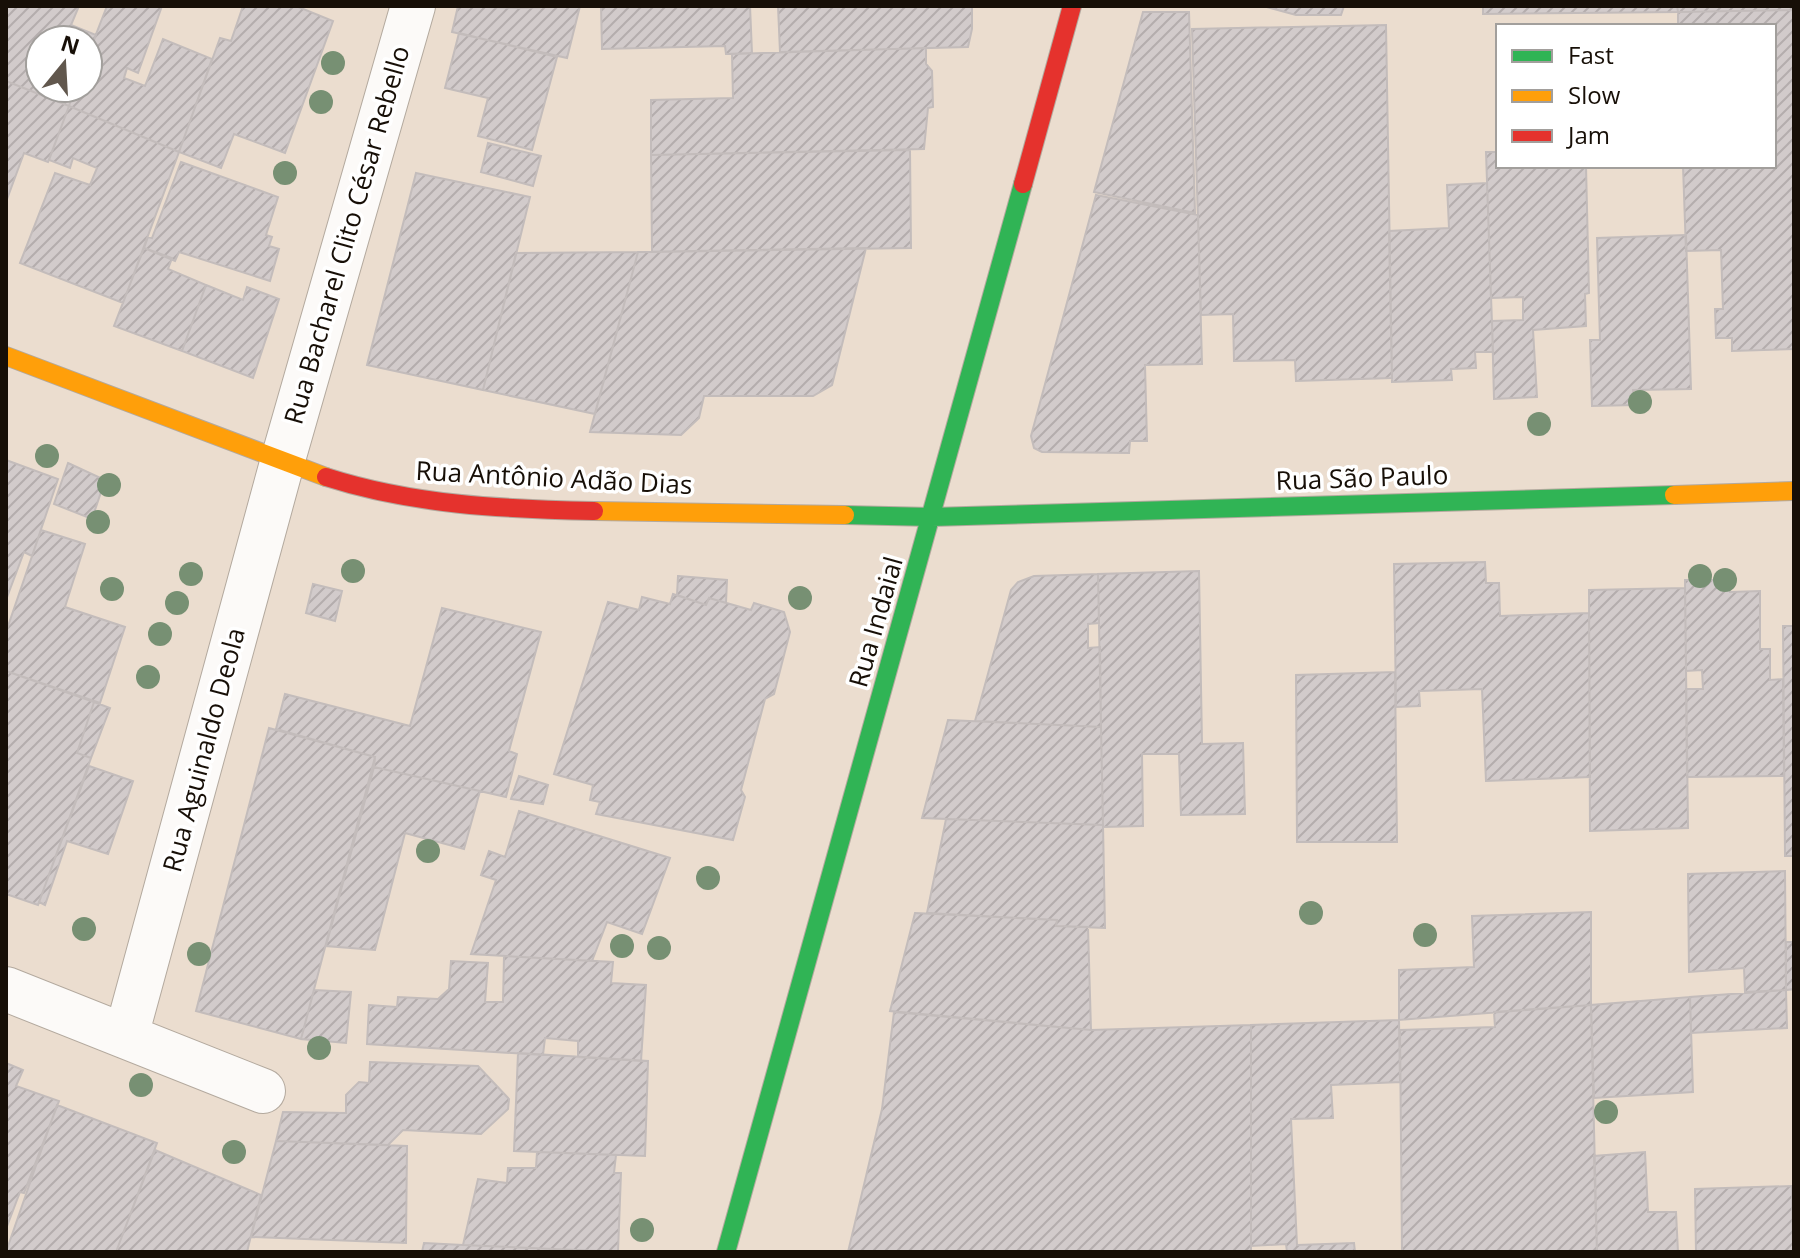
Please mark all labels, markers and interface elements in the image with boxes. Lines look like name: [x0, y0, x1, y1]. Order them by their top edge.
north arrow: [24, 24, 104, 104]
legend: [1496, 24, 1776, 168]
text: N: [57, 27, 84, 61]
text: Fast: [1568, 38, 1614, 71]
street label: Rua Bacharel Clito César Rebello: [275, 41, 417, 428]
text: Slow: [1568, 78, 1621, 111]
text: Jam: [1566, 118, 1610, 151]
street label: Rua Antônio Adão Dias: [415, 452, 693, 502]
street label: Rua São Paulo: [1275, 456, 1449, 498]
street label: Rua Indaial: [839, 552, 911, 691]
street label: Rua Aguinaldo Deola: [153, 624, 253, 876]

